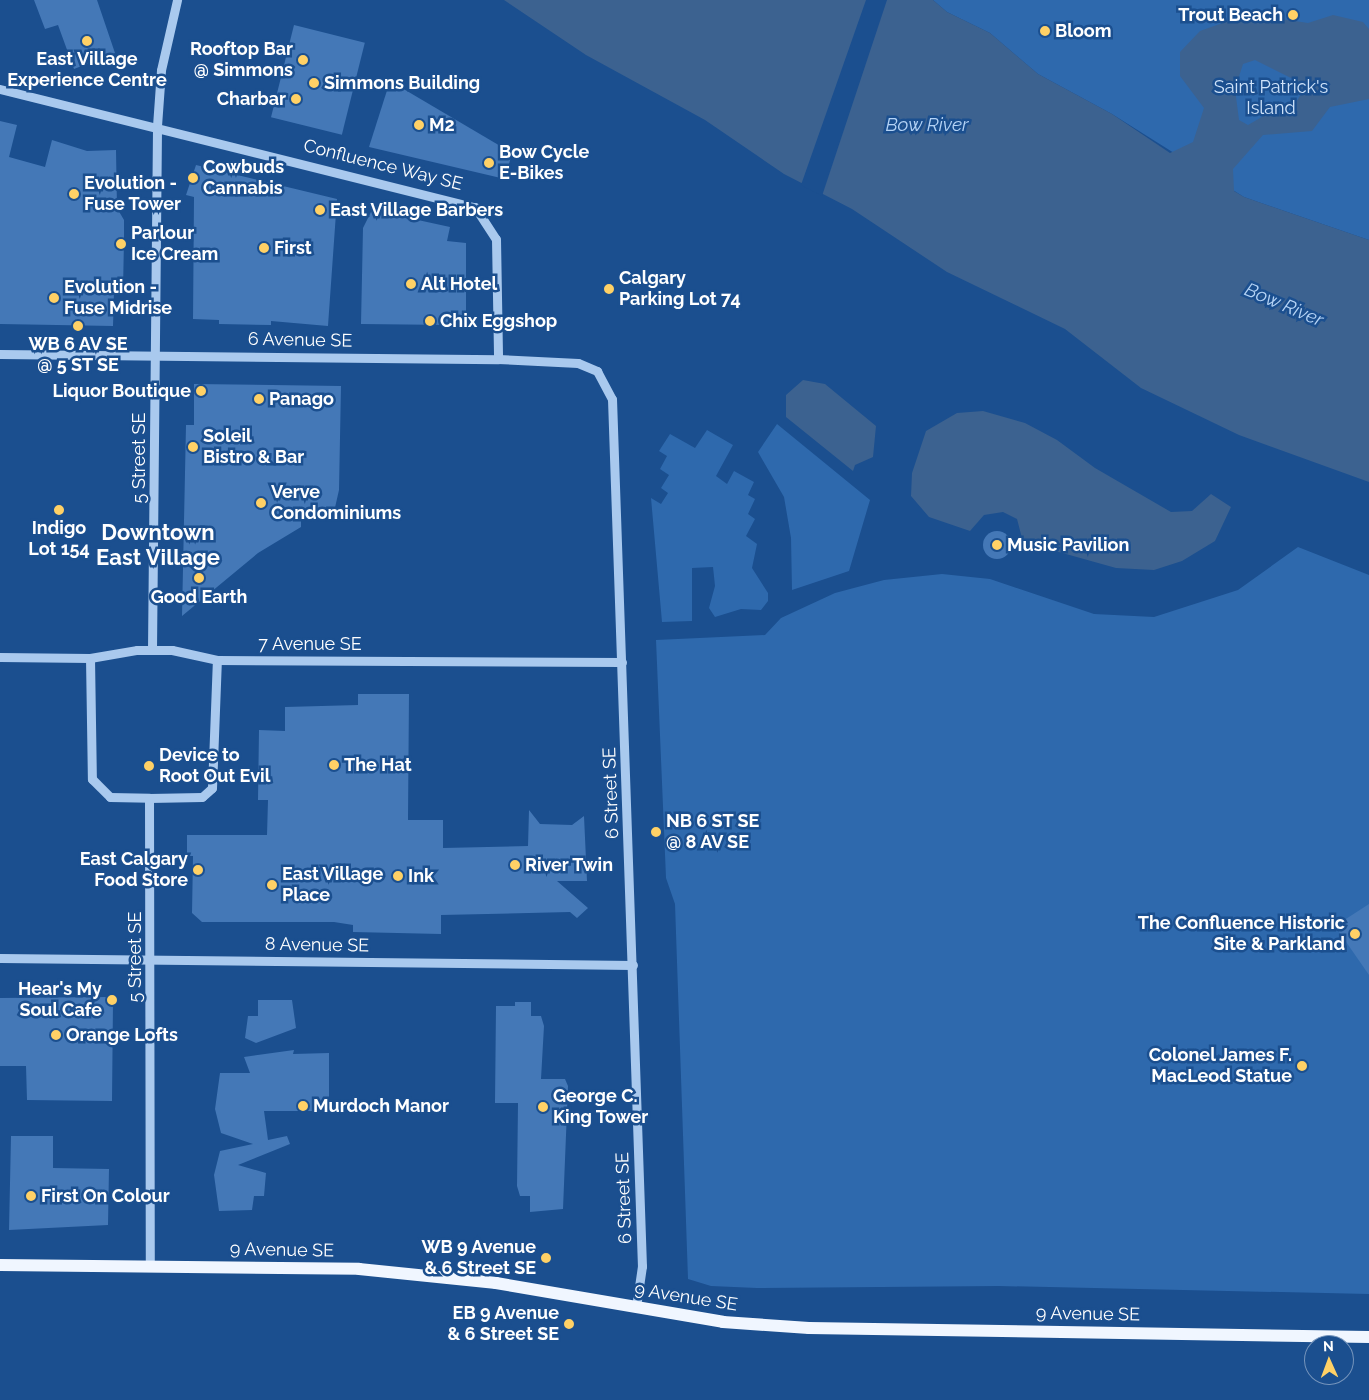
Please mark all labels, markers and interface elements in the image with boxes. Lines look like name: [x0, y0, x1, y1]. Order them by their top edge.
place label: Trout Beach: [1178, 4, 1283, 26]
marker: Trout Beach: [1287, 9, 1299, 21]
place label: Bloom: [1055, 20, 1112, 42]
marker: Bloom: [1039, 25, 1051, 37]
marker: East Village Experience Centre: [81, 35, 93, 47]
place label: Rooftop Bar @ Simmons: [190, 39, 293, 82]
place label: East Village Experience Centre: [7, 49, 167, 92]
marker: Rooftop Bar @ Simmons: [297, 54, 309, 66]
place label: Simmons Building: [324, 72, 480, 94]
marker: Simmons Building: [308, 77, 320, 89]
park label: Saint Patrick's Island: [1214, 77, 1328, 120]
place label: Charbar: [217, 88, 286, 110]
marker: Charbar: [290, 93, 302, 105]
place label: M2: [429, 114, 455, 136]
water label: Bow River: [885, 114, 969, 136]
marker: M2: [413, 119, 425, 131]
street label: Confluence Way SE: [301, 135, 465, 195]
place label: Bow Cycle E-Bikes: [499, 142, 590, 184]
place label: Cowbuds Cannabis: [203, 157, 284, 200]
marker: Bow Cycle E-Bikes: [483, 157, 495, 169]
marker: Cowbuds Cannabis: [187, 172, 199, 184]
place label: Evolution - Fuse Tower: [84, 173, 182, 215]
marker: Evolution - Fuse Tower: [68, 188, 80, 200]
place label: East Village Barbers: [330, 199, 504, 221]
marker: East Village Barbers: [314, 204, 326, 216]
place label: Parlour Ice Cream: [131, 223, 218, 266]
place label: First: [274, 237, 312, 259]
marker: Parlour Ice Cream: [115, 238, 127, 250]
marker: First: [258, 242, 270, 254]
place label: Calgary Parking Lot 74: [619, 268, 741, 310]
place label: Alt Hotel: [421, 273, 497, 295]
place label: Evolution - Fuse Midrise: [64, 277, 172, 320]
marker: Alt Hotel: [405, 278, 417, 290]
water label: Bow River: [1241, 278, 1327, 332]
marker: Calgary Parking Lot 74: [603, 283, 615, 295]
marker: Evolution - Fuse Midrise: [48, 292, 60, 304]
place label: Chix Eggshop: [440, 310, 557, 332]
marker: Chix Eggshop: [424, 315, 436, 327]
marker: WB 6 AV SE @ 5 ST SE: [72, 320, 84, 332]
street label: 6 Avenue SE: [247, 328, 353, 352]
place label: WB 6 AV SE @ 5 ST SE: [28, 334, 128, 376]
place label: Liquor Boutique: [52, 380, 191, 402]
marker: Liquor Boutique: [195, 385, 207, 397]
place label: Panago: [269, 388, 334, 410]
marker: Panago: [253, 393, 265, 405]
street label: 5 Street SE: [128, 413, 150, 503]
place label: Soleil Bistro & Bar: [203, 426, 304, 468]
marker: Soleil Bistro & Bar: [187, 441, 199, 453]
place label: Verve Condominiums: [271, 482, 401, 524]
marker: Verve Condominiums: [255, 497, 267, 509]
marker: Indigo Lot 154: [53, 504, 65, 516]
place label: Indigo Lot 154: [28, 518, 90, 560]
district label: Downtown East Village: [96, 519, 220, 570]
place label: Music Pavilion: [1007, 534, 1129, 556]
marker: Music Pavilion: [991, 539, 1003, 551]
marker: Good Earth: [193, 572, 205, 584]
place label: Good Earth: [151, 586, 247, 608]
street label: 7 Avenue SE: [258, 633, 362, 655]
place label: Device to Root Out Evil: [159, 745, 270, 788]
street label: 6 Street SE: [599, 747, 623, 839]
place label: The Hat: [344, 754, 412, 776]
marker: The Hat: [328, 759, 340, 771]
marker: Device to Root Out Evil: [143, 760, 155, 772]
place label: NB 6 ST SE @ 8 AV SE: [666, 811, 760, 854]
marker: NB 6 ST SE @ 8 AV SE: [650, 826, 662, 838]
place label: East Calgary Food Store: [80, 849, 188, 892]
place label: River Twin: [525, 854, 614, 876]
marker: River Twin: [509, 859, 521, 871]
marker: East Calgary Food Store: [192, 864, 204, 876]
place label: East Village Place: [282, 864, 384, 906]
place label: Ink: [408, 865, 434, 887]
marker: Ink: [392, 870, 404, 882]
marker: East Village Place: [266, 879, 278, 891]
street label: 5 Street SE: [124, 912, 146, 1002]
place label: The Confluence Historic Site & Parkland: [1138, 913, 1345, 956]
marker: The Confluence Historic Site & Parkland: [1349, 928, 1361, 940]
street label: 8 Avenue SE: [264, 933, 370, 957]
place label: Hear's My Soul Cafe: [18, 979, 102, 1022]
marker: Hear's My Soul Cafe: [106, 994, 118, 1006]
place label: Orange Lofts: [66, 1024, 178, 1046]
marker: Orange Lofts: [50, 1029, 62, 1041]
place label: Colonel James F. MacLeod Statue: [1148, 1045, 1292, 1088]
marker: Colonel James F. MacLeod Statue: [1296, 1060, 1308, 1072]
place label: George C. King Tower: [553, 1086, 649, 1128]
place label: Murdoch Manor: [313, 1095, 449, 1117]
marker: Murdoch Manor: [297, 1100, 309, 1112]
marker: George C. King Tower: [537, 1101, 549, 1113]
street label: 6 Street SE: [612, 1152, 636, 1244]
place label: First On Colour: [41, 1185, 170, 1207]
marker: First On Colour: [25, 1190, 37, 1202]
place label: WB 9 Avenue & 6 Street SE: [421, 1237, 536, 1280]
street label: 9 Avenue SE: [229, 1238, 335, 1262]
marker: WB 9 Avenue & 6 Street SE: [540, 1252, 552, 1264]
street label: 9 Avenue SE: [633, 1278, 739, 1316]
street label: 9 Avenue SE: [1035, 1302, 1141, 1326]
place label: EB 9 Avenue & 6 Street SE: [447, 1303, 559, 1346]
marker: EB 9 Avenue & 6 Street SE: [563, 1318, 575, 1330]
north arrow: [1304, 1335, 1354, 1385]
text: N: [1323, 1338, 1334, 1354]

